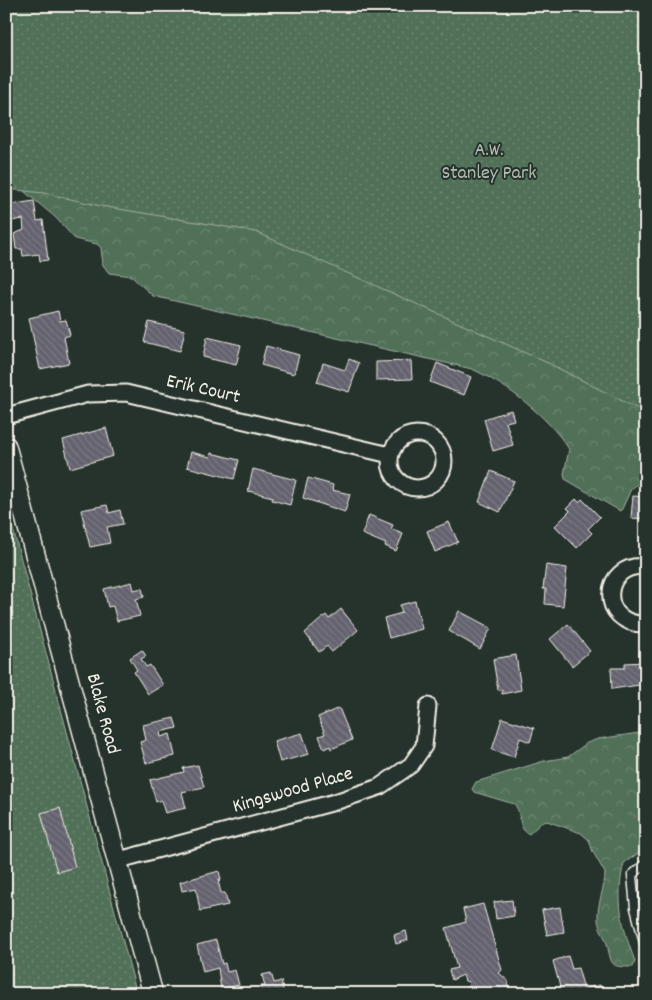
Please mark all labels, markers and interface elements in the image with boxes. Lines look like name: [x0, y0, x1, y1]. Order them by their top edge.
park label: A.W. Stanley Park: [441, 137, 537, 188]
street label: Erik Court: [163, 368, 243, 412]
street label: Blake Road: [78, 670, 126, 758]
street label: Kingswood Place: [230, 760, 357, 822]

